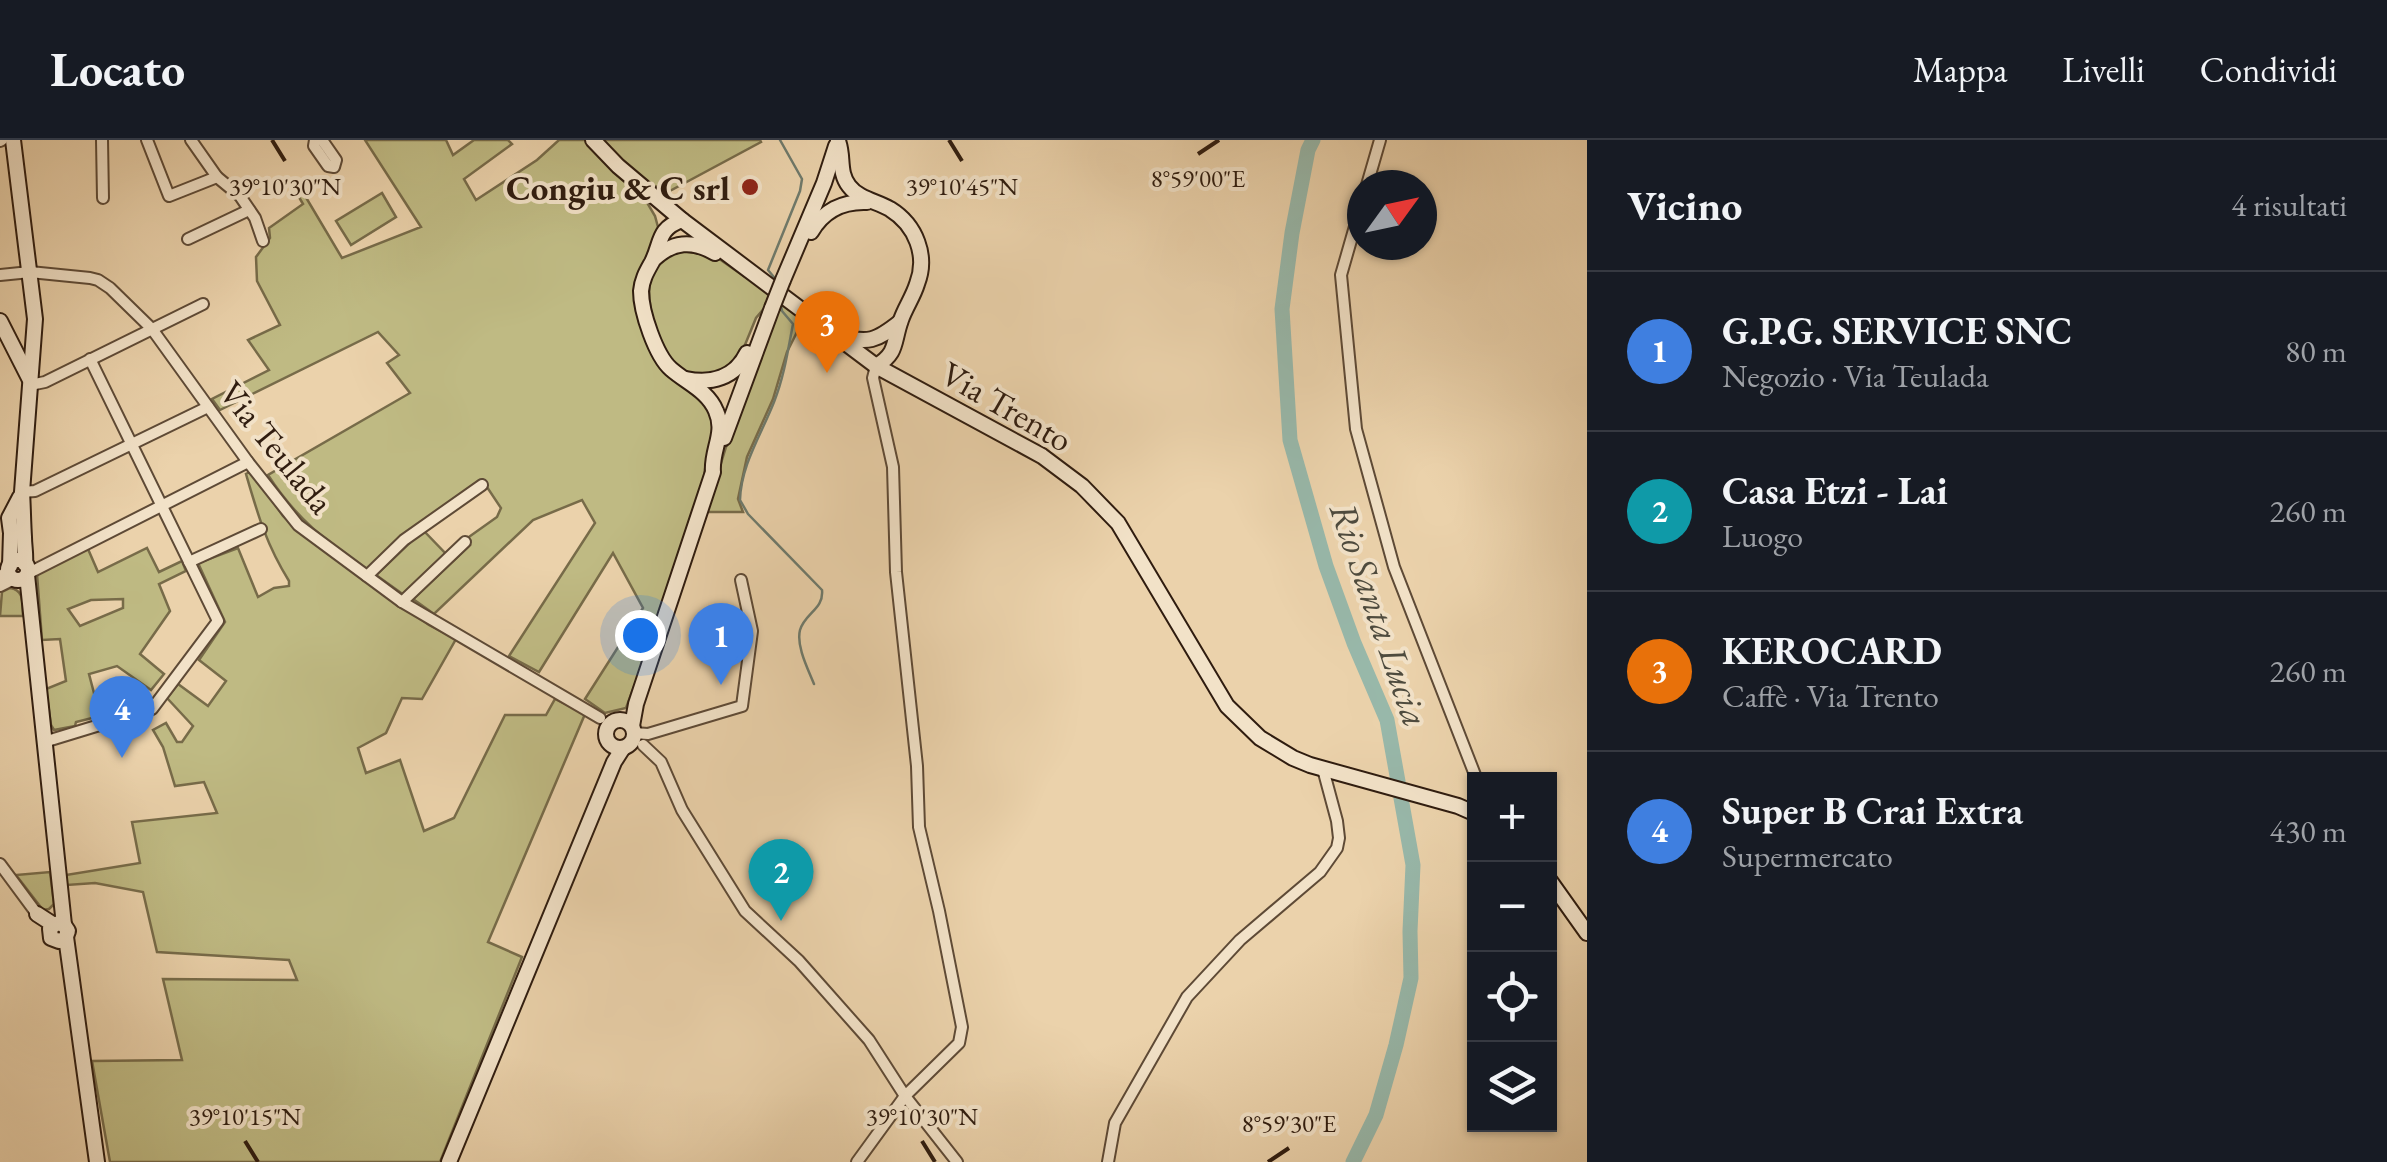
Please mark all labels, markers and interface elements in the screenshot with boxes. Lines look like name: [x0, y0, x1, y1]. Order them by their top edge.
text: Locato: [50, 38, 185, 100]
text: Mappa: [1913, 47, 2007, 92]
text: Livelli: [2062, 47, 2145, 92]
text: Condividi: [2200, 47, 2337, 92]
text: 8°59'00"E: [1151, 162, 1245, 194]
place label: Congiu & C srl: [506, 165, 730, 210]
text: 39°10'30"N: [229, 170, 341, 202]
text: 39°10'45"N: [906, 170, 1018, 202]
north arrow: [1347, 170, 1437, 260]
marker: Congiu & C srl: [739, 176, 761, 198]
text: Vicino: [1627, 178, 1742, 233]
text: 4 risultati: [2231, 184, 2347, 226]
pin: 3: [794, 290, 860, 373]
text: G.P.G. SERVICE SNC: [1722, 306, 2072, 355]
text: 1: [1651, 330, 1668, 372]
text: 80 m: [2285, 330, 2347, 372]
street label: Via Trento: [933, 350, 1081, 462]
text: Negozio · Via Teulada: [1722, 355, 1989, 397]
street label: Via Teulada: [210, 371, 344, 523]
text: Casa Etzi - Lai: [1722, 466, 1948, 515]
text: 2: [1651, 490, 1668, 532]
text: 260 m: [2270, 490, 2347, 532]
water label: Rio Santa Lucia: [1319, 495, 1441, 733]
text: Luogo: [1722, 515, 1803, 557]
pin: 1: [688, 602, 754, 685]
your location: [615, 610, 666, 661]
text: KEROCARD: [1722, 626, 1942, 675]
text: 3: [1651, 650, 1668, 692]
text: 260 m: [2270, 650, 2347, 692]
text: Caffè · Via Trento: [1722, 675, 1939, 717]
pin: 4: [90, 676, 154, 758]
map controls: [1467, 772, 1557, 1132]
button: +: [1467, 772, 1557, 862]
text: Super B Crai Extra: [1722, 786, 2023, 835]
text: 4: [1651, 810, 1668, 852]
text: 430 m: [2270, 810, 2347, 852]
text: Supermercato: [1722, 835, 1893, 877]
pin: 2: [748, 838, 814, 921]
button: −: [1467, 862, 1557, 952]
button: locate: [1467, 952, 1557, 1042]
button: layers: [1467, 1042, 1557, 1132]
text: 39°10'15"N: [189, 1100, 301, 1132]
text: 39°10'30"N: [866, 1100, 978, 1132]
text: 8°59'30"E: [1242, 1107, 1336, 1139]

